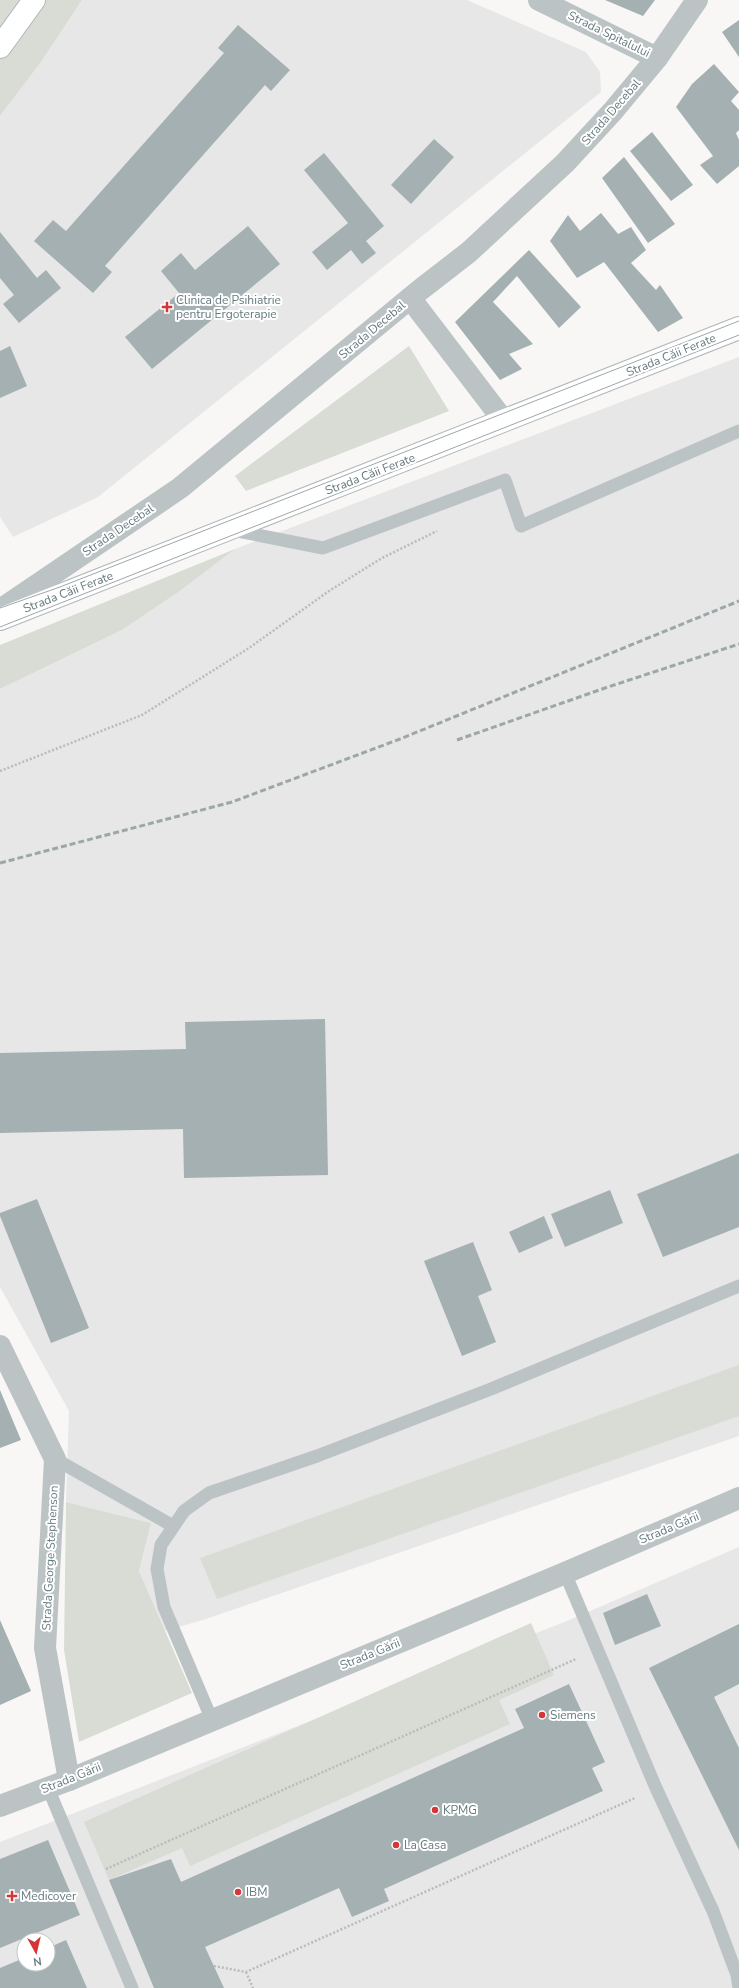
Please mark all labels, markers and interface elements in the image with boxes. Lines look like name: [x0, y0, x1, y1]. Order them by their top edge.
street label: Strada Spitalului: [565, 7, 653, 61]
street label: Strada Decebal: [578, 75, 644, 148]
place label: Clinica de Psihiatrie pentru Ergoterapie: [176, 292, 281, 322]
street label: Strada Decebal: [335, 297, 409, 363]
marker: Clinica de Psihiatrie pentru Ergoterapie: [161, 301, 173, 313]
street label: Strada Căii Ferate: [624, 330, 718, 380]
street label: Strada Căii Ferate: [323, 449, 417, 499]
street label: Strada Decebal: [79, 500, 157, 560]
street label: Strada Căii Ferate: [21, 567, 115, 617]
street label: Strada George Stephenson: [38, 1485, 62, 1631]
street label: Strada Gării: [637, 1508, 701, 1548]
street label: Strada Gării: [338, 1635, 402, 1673]
place label: Siemens: [550, 1707, 596, 1723]
marker: Siemens: [537, 1710, 547, 1720]
street label: Strada Gării: [39, 1759, 103, 1797]
place label: KPMG: [443, 1802, 477, 1818]
marker: KPMG: [430, 1805, 440, 1815]
place label: La Casa: [404, 1837, 446, 1853]
marker: La Casa: [391, 1840, 401, 1850]
place label: IBM: [246, 1884, 267, 1900]
marker: IBM: [233, 1887, 243, 1897]
place label: Medicover: [21, 1888, 77, 1904]
marker: Medicover: [6, 1890, 18, 1902]
north arrow: [16, 1932, 56, 1972]
text: N: [32, 1953, 42, 1969]

